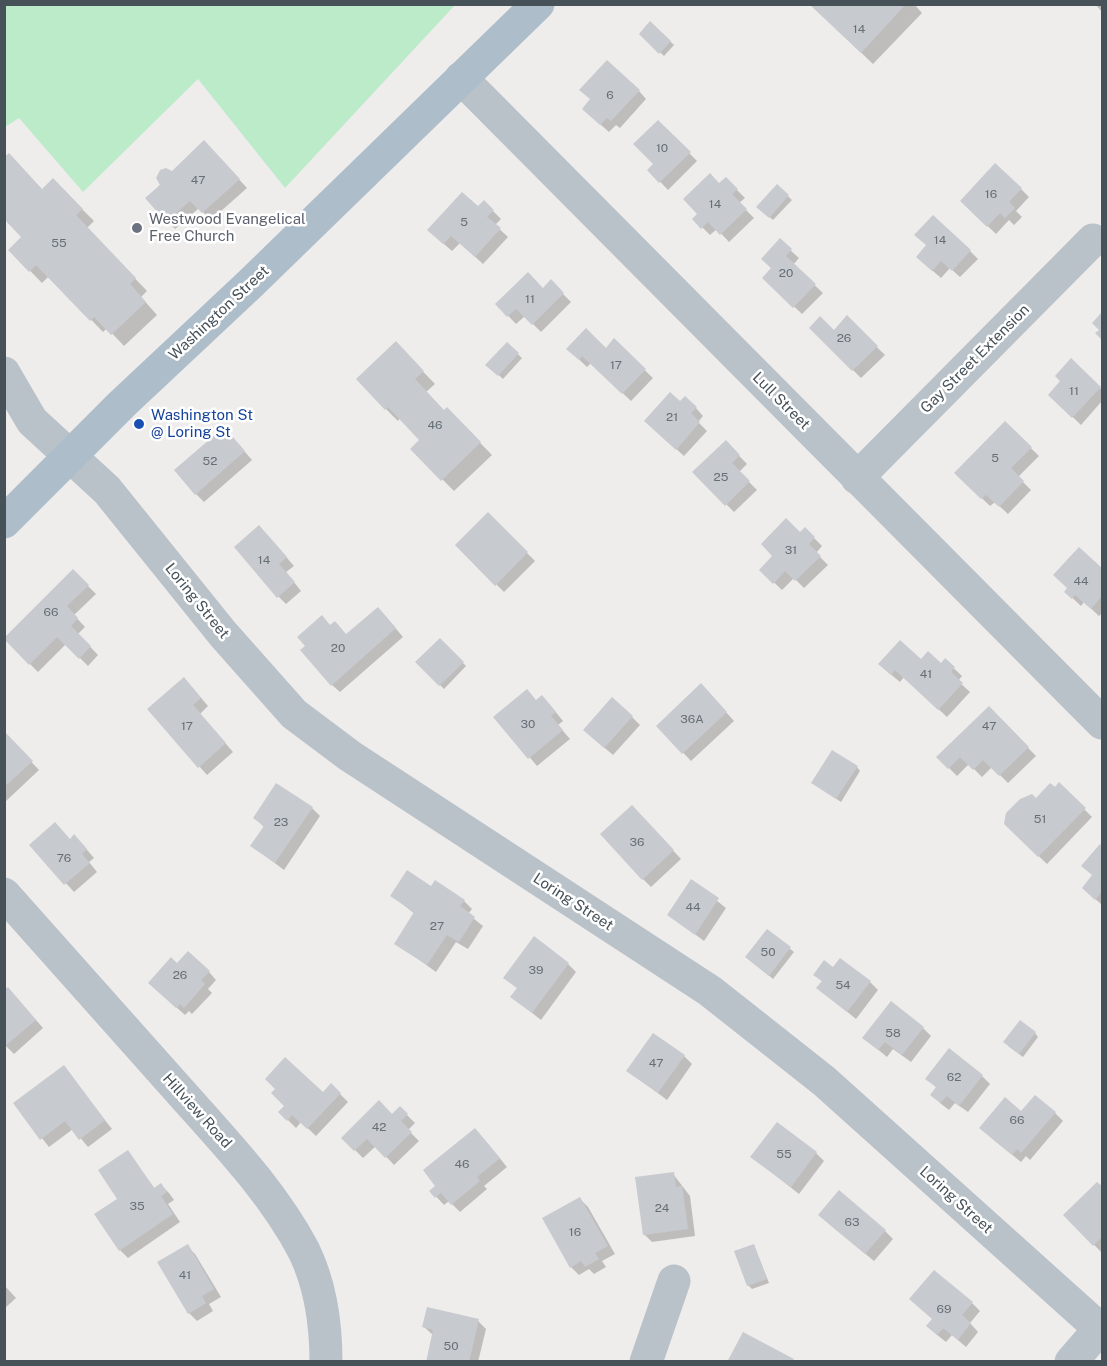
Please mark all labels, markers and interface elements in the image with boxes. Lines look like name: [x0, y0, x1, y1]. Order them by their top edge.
house number: 14: [853, 22, 865, 36]
house number: 6: [606, 88, 614, 102]
house number: 10: [656, 141, 668, 155]
house number: 47: [191, 173, 205, 187]
house number: 16: [985, 187, 997, 201]
house number: 14: [709, 197, 721, 211]
place label: Westwood Evangelical Free Church: [149, 210, 306, 245]
house number: 5: [460, 215, 468, 229]
marker: Westwood Evangelical Free Church: [130, 221, 144, 235]
house number: 14: [934, 233, 946, 247]
house number: 55: [51, 236, 67, 250]
street label: Washington Street: [165, 262, 273, 364]
house number: 20: [779, 266, 793, 280]
house number: 11: [525, 292, 535, 306]
street label: Gay Street Extension: [917, 301, 1033, 417]
house number: 26: [837, 331, 851, 345]
house number: 17: [610, 358, 622, 372]
street label: Lull Street: [749, 369, 813, 433]
house number: 11: [1069, 384, 1079, 398]
place label: Washington St @ Loring St: [151, 406, 253, 441]
house number: 21: [666, 410, 678, 424]
marker: Washington St @ Loring St: [132, 417, 146, 431]
house number: 46: [427, 418, 443, 432]
house number: 5: [991, 451, 999, 465]
house number: 52: [203, 454, 217, 468]
house number: 25: [714, 470, 728, 484]
house number: 31: [785, 543, 797, 557]
house number: 14: [258, 553, 270, 567]
street label: Loring Street: [161, 560, 233, 642]
house number: 44: [1073, 574, 1089, 588]
house number: 66: [44, 605, 58, 619]
house number: 20: [331, 641, 345, 655]
house number: 41: [920, 667, 932, 681]
house number: 36A: [680, 712, 704, 726]
house number: 30: [521, 717, 535, 731]
house number: 17: [181, 719, 193, 733]
house number: 47: [982, 719, 996, 733]
house number: 51: [1034, 812, 1046, 826]
house number: 23: [274, 815, 288, 829]
house number: 36: [630, 835, 644, 849]
house number: 76: [57, 851, 71, 865]
street label: Loring Street: [530, 869, 616, 935]
house number: 44: [685, 900, 701, 914]
house number: 27: [430, 919, 444, 933]
house number: 50: [760, 945, 776, 959]
house number: 39: [529, 963, 543, 977]
house number: 26: [173, 968, 187, 982]
house number: 54: [835, 978, 851, 992]
house number: 58: [885, 1026, 901, 1040]
house number: 47: [649, 1056, 663, 1070]
street label: Hillview Road: [159, 1070, 235, 1152]
house number: 62: [947, 1070, 961, 1084]
house number: 66: [1010, 1113, 1024, 1127]
house number: 42: [372, 1120, 386, 1134]
house number: 55: [776, 1147, 792, 1161]
house number: 46: [454, 1157, 470, 1171]
street label: Loring Street: [916, 1163, 996, 1237]
house number: 35: [129, 1199, 145, 1213]
house number: 24: [655, 1201, 669, 1215]
house number: 63: [845, 1215, 859, 1229]
house number: 16: [569, 1225, 581, 1239]
house number: 41: [179, 1268, 191, 1282]
house number: 69: [937, 1302, 951, 1316]
house number: 50: [443, 1339, 459, 1353]

